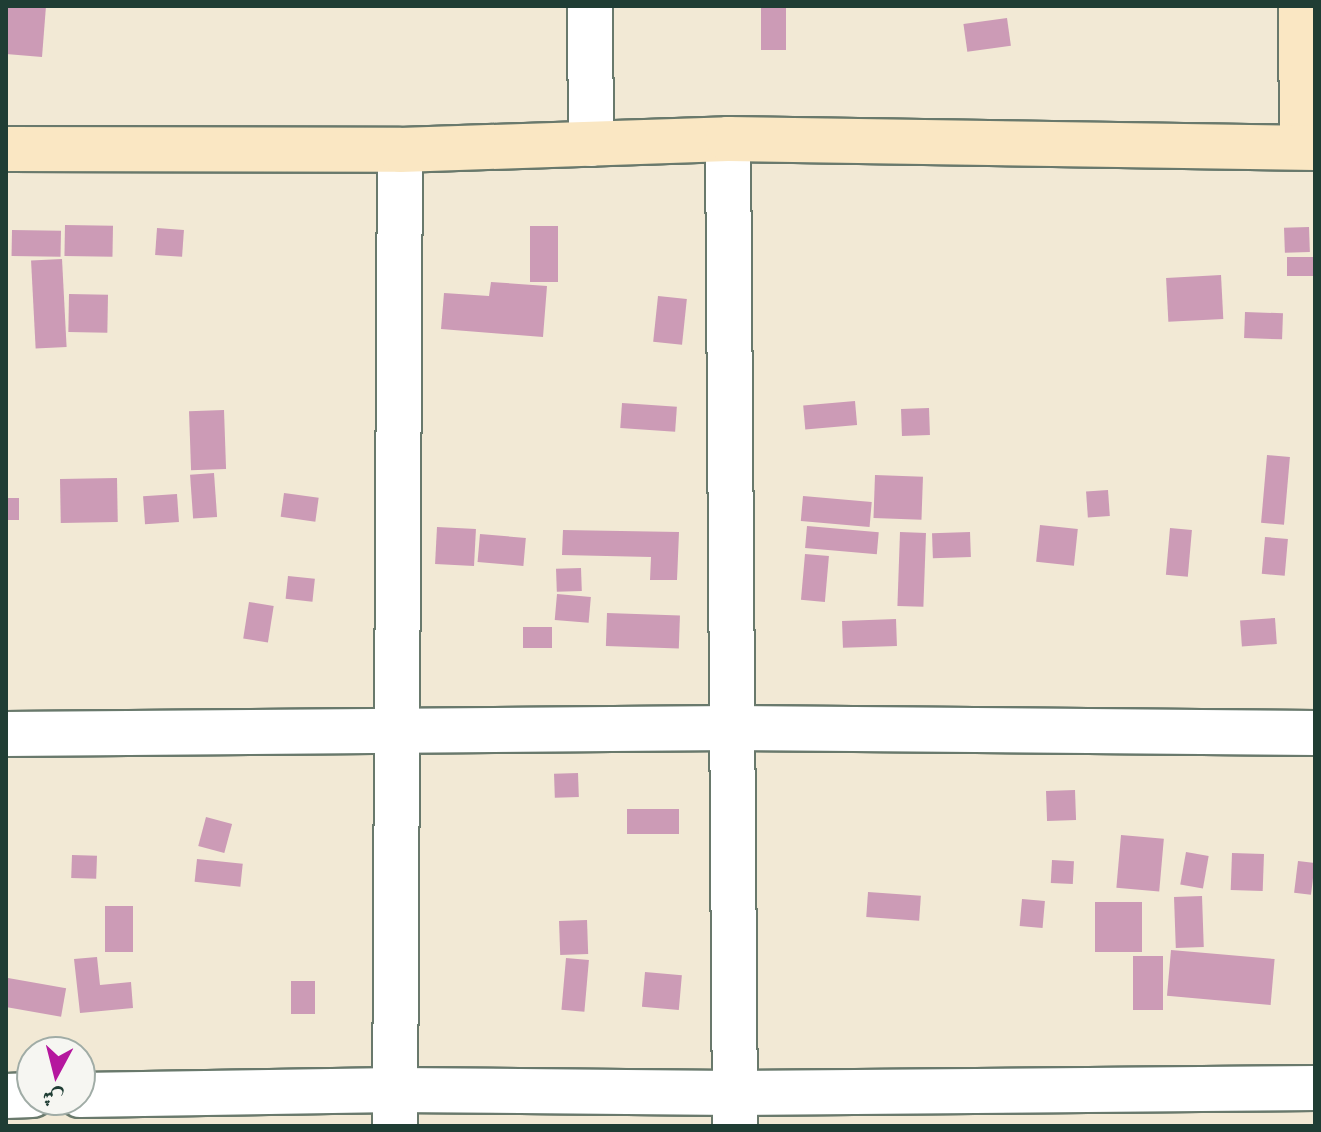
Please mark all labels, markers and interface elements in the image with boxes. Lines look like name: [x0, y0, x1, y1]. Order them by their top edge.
north arrow: [16, 1036, 96, 1116]
text: ش: [41, 1082, 66, 1114]

